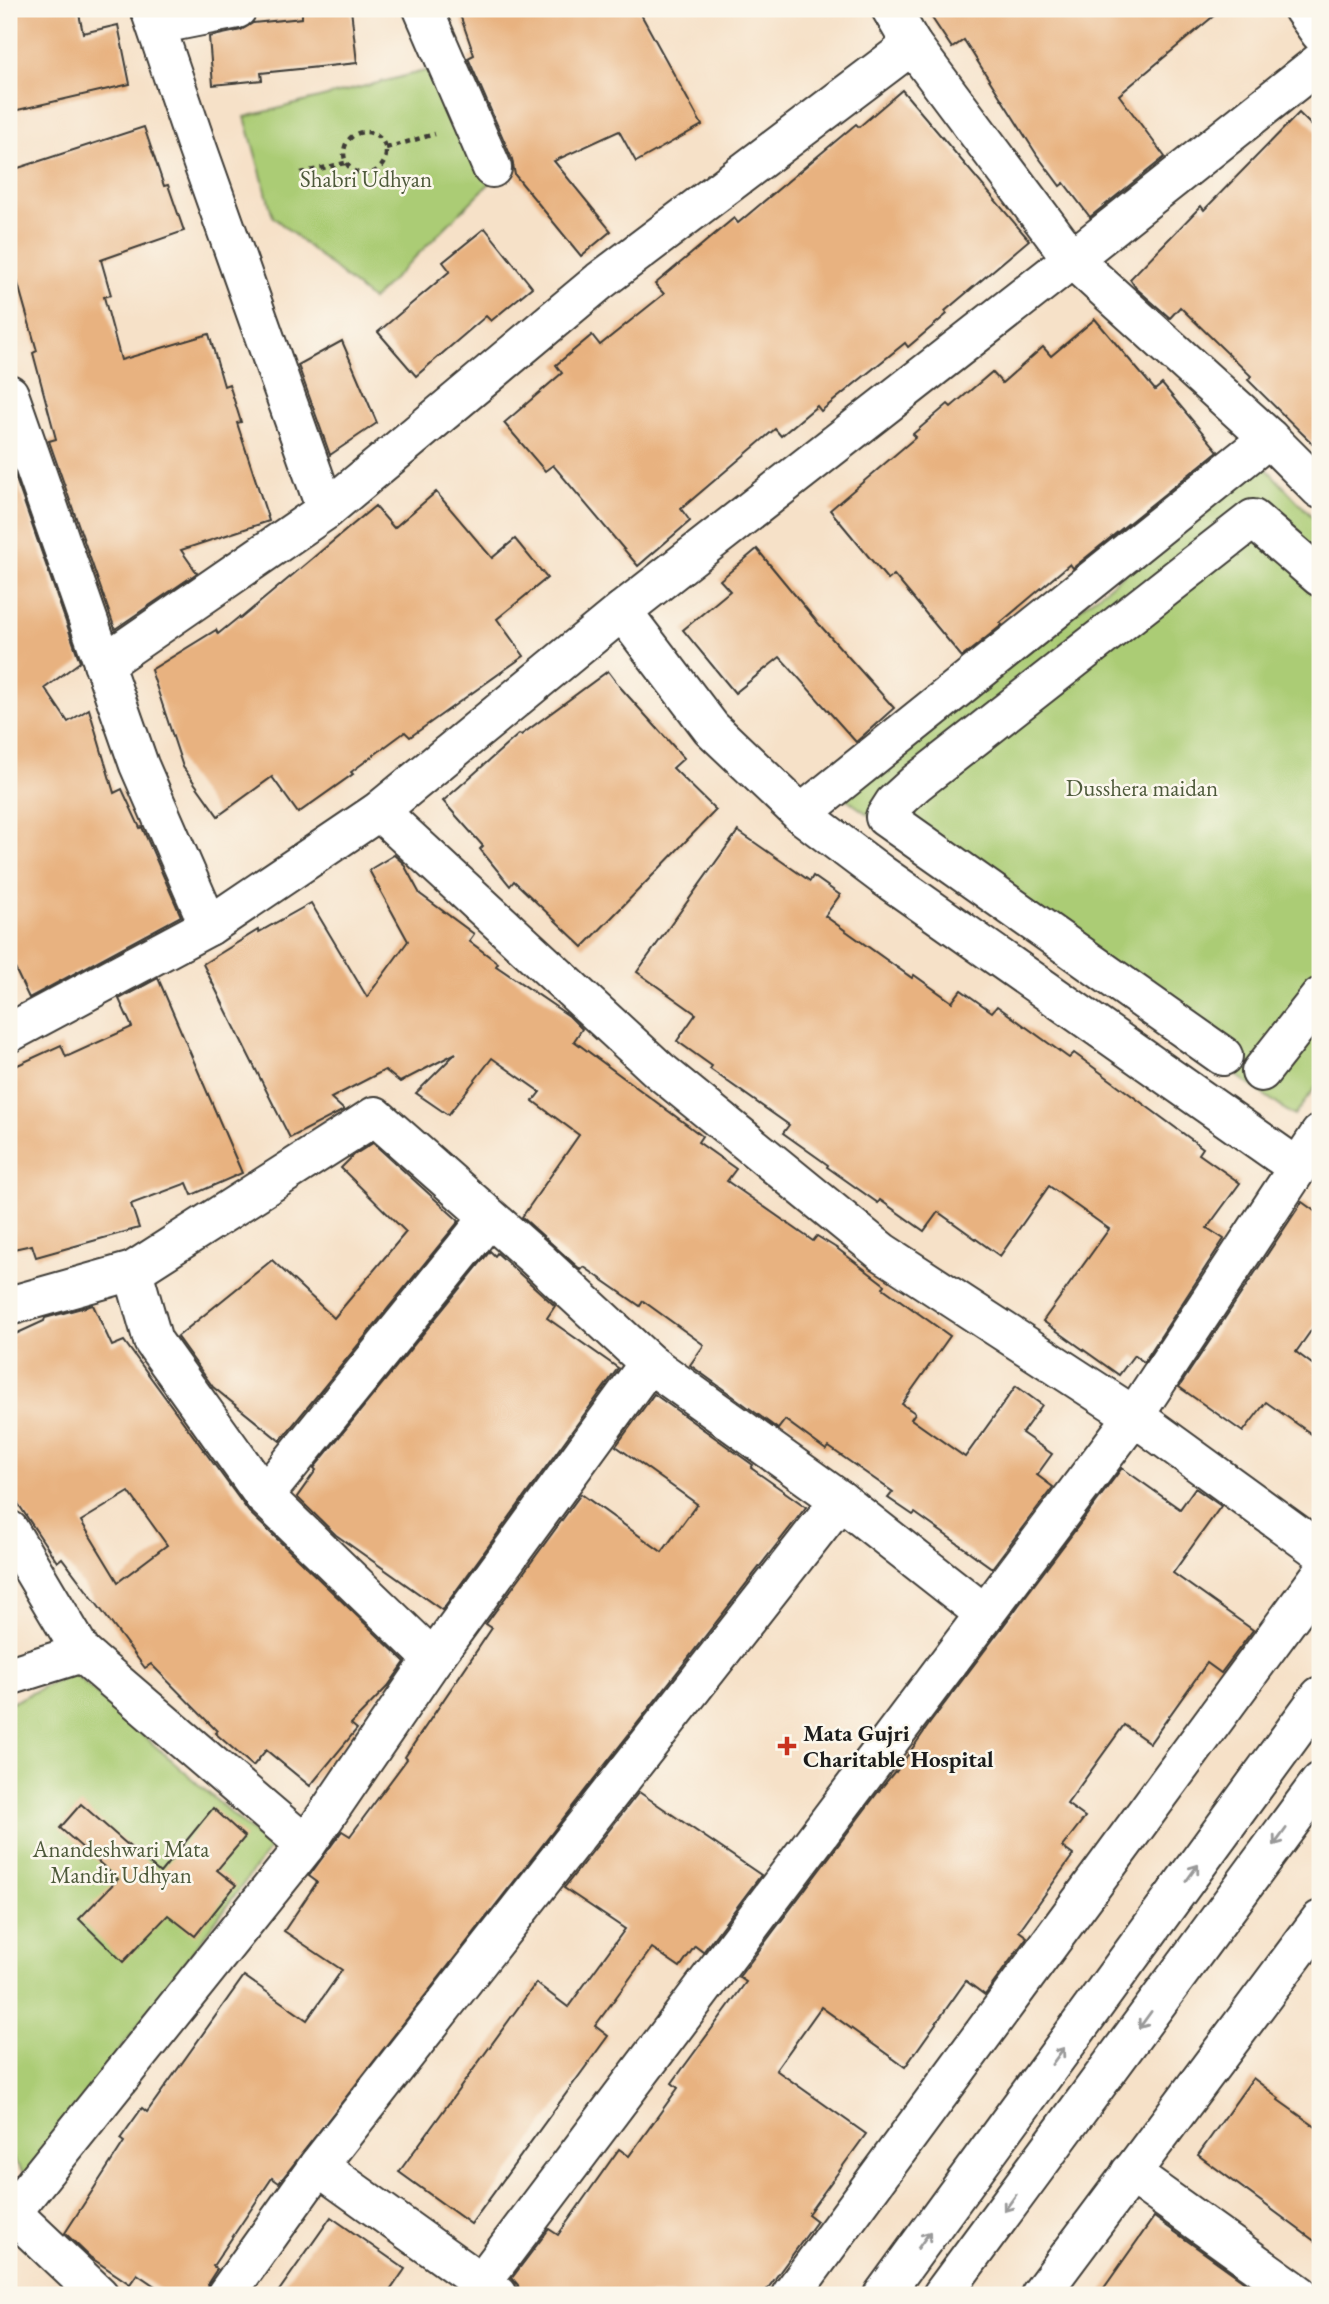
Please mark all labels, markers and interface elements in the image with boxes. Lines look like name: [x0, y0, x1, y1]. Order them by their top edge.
park label: Shabri Udhyan: [300, 164, 432, 194]
park label: Dusshera maidan: [1066, 773, 1218, 803]
place label: Mata Gujri Charitable Hospital: [803, 1718, 994, 1774]
marker: Mata Gujri Charitable Hospital: [777, 1736, 797, 1756]
one-way arrow: [1272, 1827, 1287, 1846]
park label: Anandeshwari Mata Mandir Udhyan: [31, 1834, 210, 1890]
one-way arrow: [1184, 1863, 1199, 1882]
one-way arrow: [1137, 2010, 1152, 2029]
one-way arrow: [1050, 2047, 1065, 2066]
one-way arrow: [1002, 2193, 1017, 2212]
one-way arrow: [916, 2231, 931, 2250]

